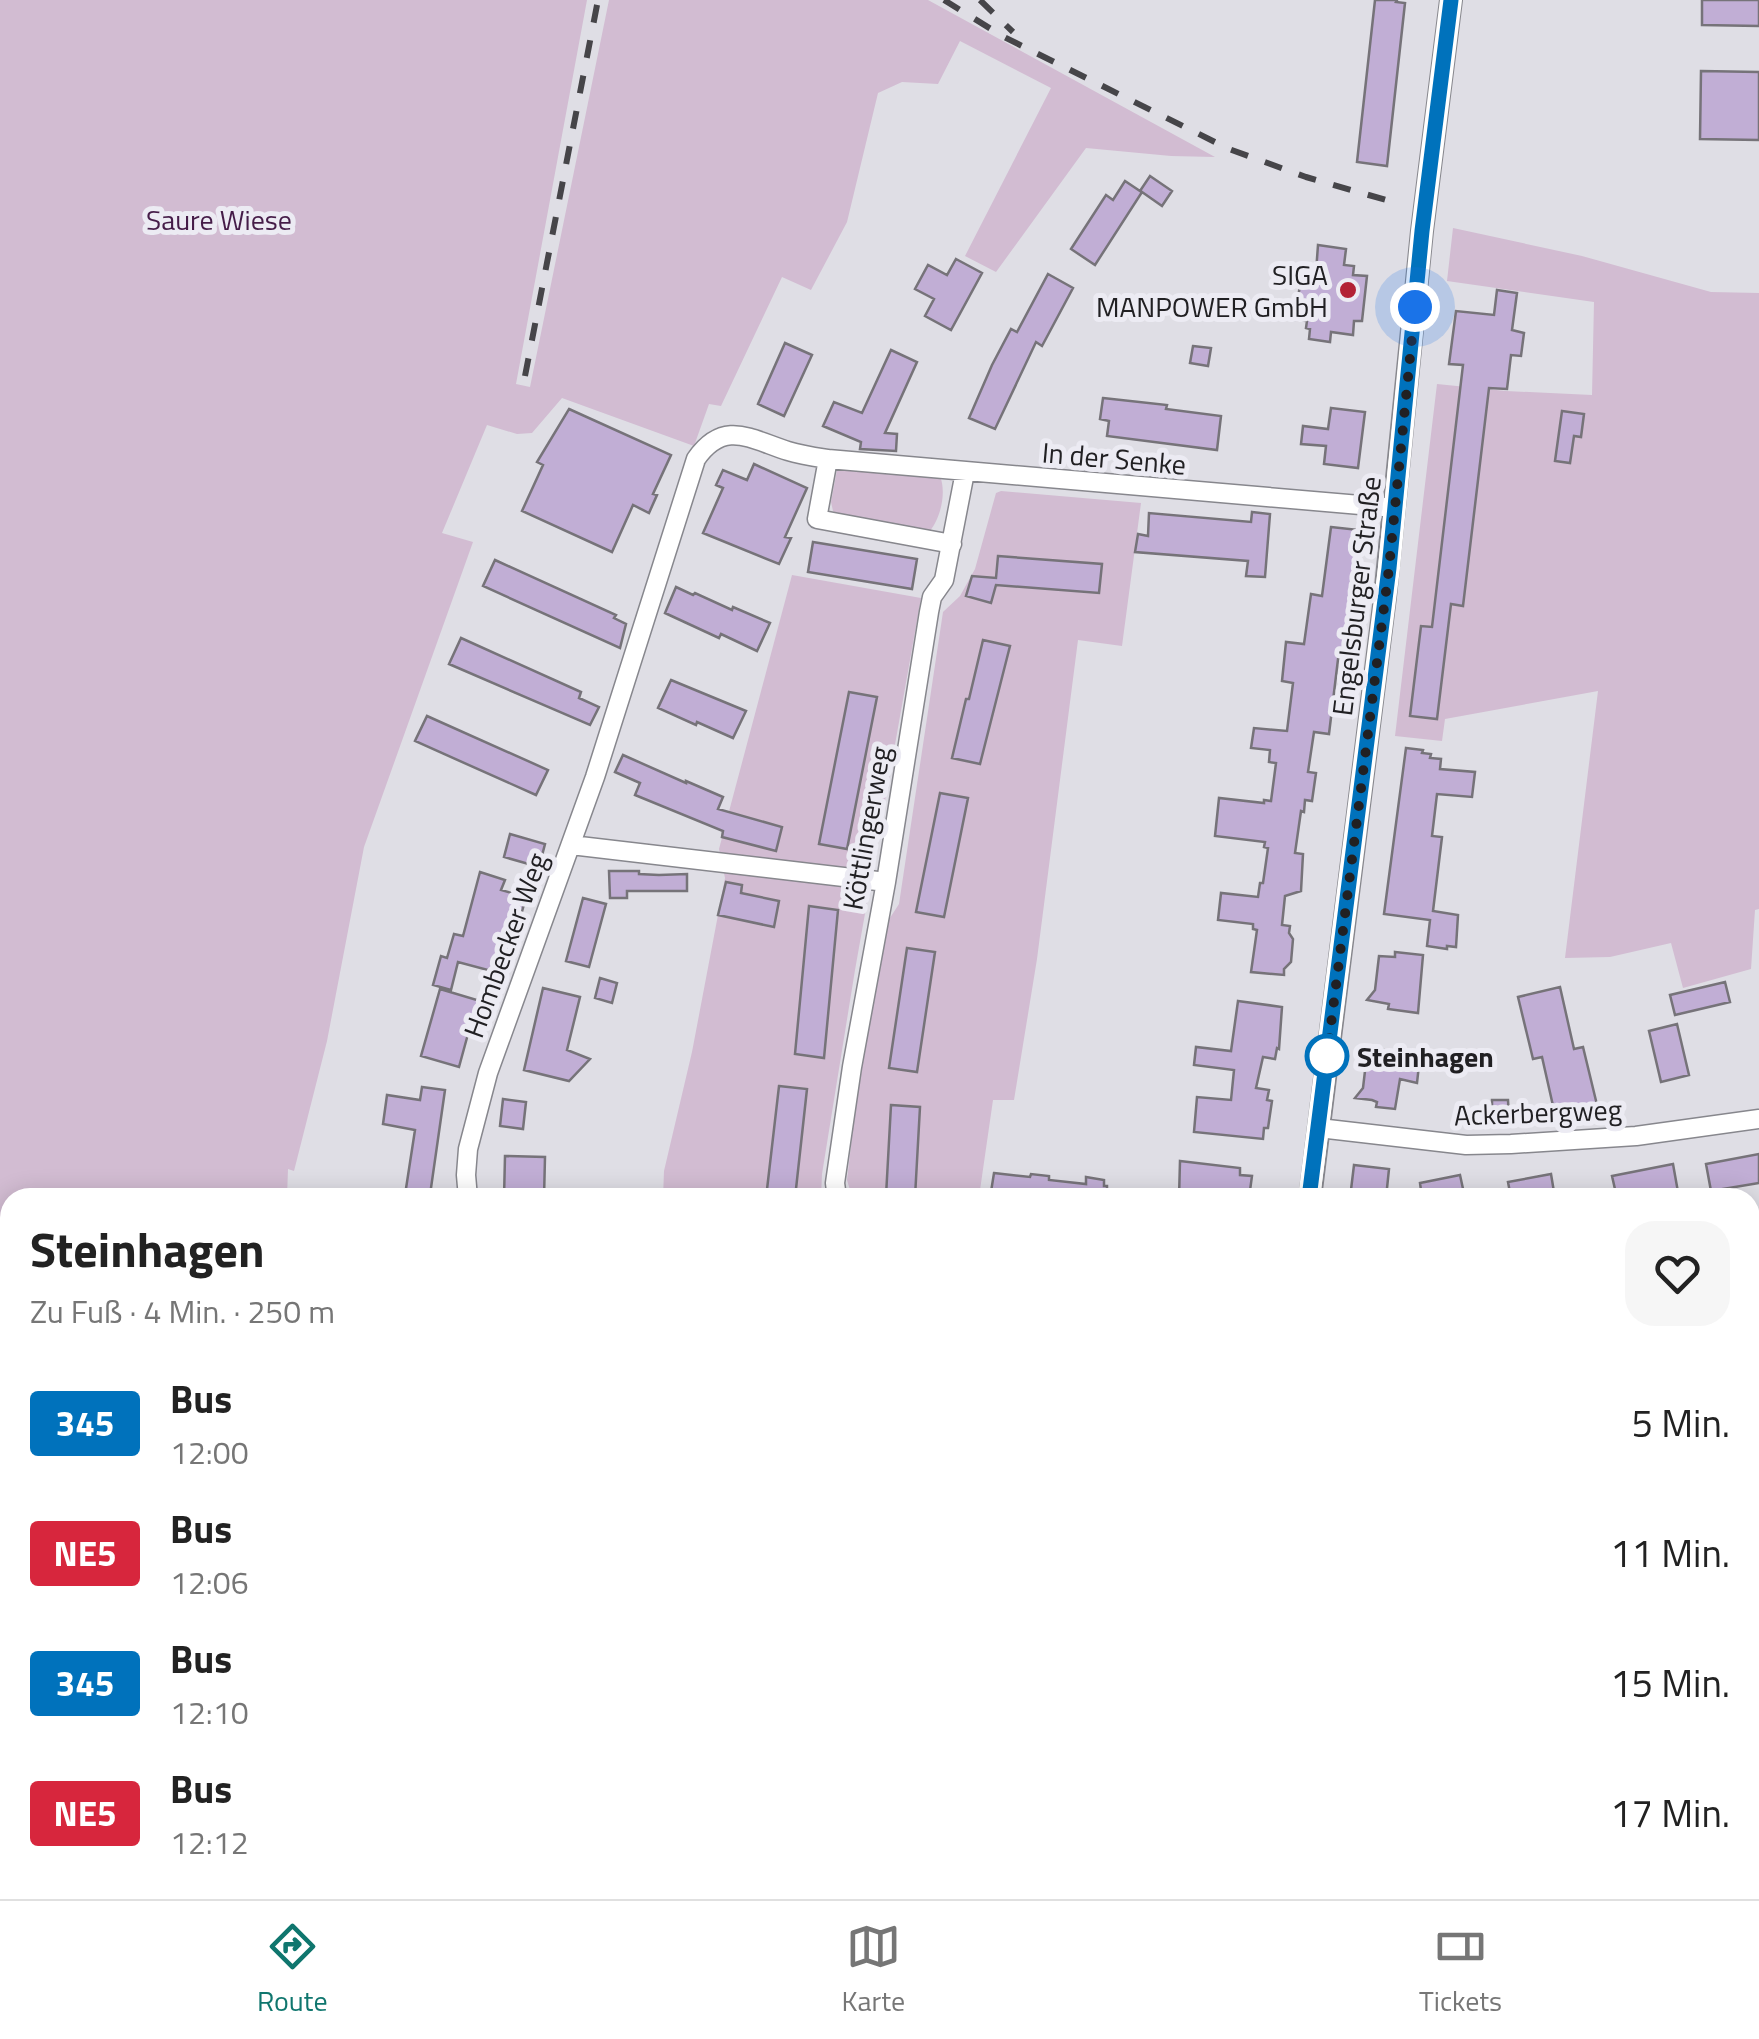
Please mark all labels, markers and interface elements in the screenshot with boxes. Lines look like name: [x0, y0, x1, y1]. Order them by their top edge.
park label: Saure Wiese: [146, 198, 292, 241]
place label: SIGA MANPOWER GmbH: [1096, 253, 1328, 328]
marker: SIGA MANPOWER GmbH: [1337, 279, 1359, 301]
your location: [1390, 282, 1440, 332]
street label: In der Senke: [1040, 430, 1188, 486]
street label: Engelsburger Straße: [1320, 474, 1392, 718]
street label: Köttlingerweg: [830, 743, 902, 913]
street label: Hombecker Weg: [452, 847, 558, 1043]
marker: Steinhagen: [1306, 1035, 1348, 1077]
place label: Steinhagen: [1357, 1035, 1494, 1078]
street label: Ackerbergweg: [1453, 1088, 1623, 1136]
text: Steinhagen: [30, 1213, 264, 1286]
button: heart: [1625, 1221, 1730, 1326]
text: Zu Fuß · 4 Min. · 250 m: [30, 1287, 335, 1335]
text: Bus: [170, 1370, 232, 1428]
text: 5 Min.: [1632, 1394, 1730, 1452]
text: 345: [56, 1396, 114, 1450]
text: 12:00: [170, 1428, 249, 1476]
text: Bus: [170, 1500, 232, 1558]
text: 11 Min.: [1610, 1524, 1730, 1582]
text: NE5: [53, 1526, 117, 1580]
text: 12:06: [170, 1558, 249, 1606]
text: Bus: [170, 1630, 232, 1688]
text: 15 Min.: [1610, 1654, 1730, 1712]
text: 345: [56, 1656, 114, 1710]
text: 12:10: [170, 1688, 249, 1736]
text: Bus: [170, 1760, 232, 1818]
text: 17 Min.: [1610, 1784, 1730, 1842]
text: NE5: [53, 1786, 117, 1840]
text: 12:12: [170, 1818, 249, 1866]
tab: Route: [257, 1919, 328, 2022]
tab: Karte: [841, 1919, 905, 2022]
tab: Tickets: [1419, 1919, 1502, 2022]

